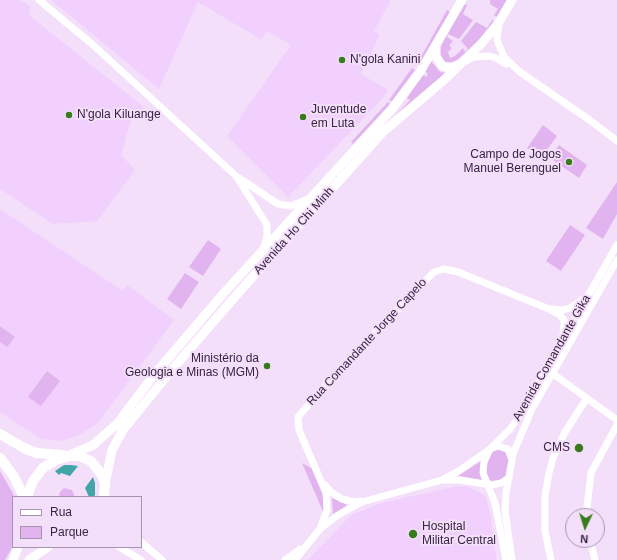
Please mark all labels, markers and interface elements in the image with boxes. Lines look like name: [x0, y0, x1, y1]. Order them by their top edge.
place label: N'gola Kanini: [350, 53, 420, 67]
marker: N'gola Kanini: [337, 55, 347, 65]
place label: Juventude em Luta: [311, 103, 366, 131]
place label: N'gola Kiluange: [77, 108, 161, 122]
marker: N'gola Kiluange: [64, 110, 74, 120]
marker: Juventude em Luta: [298, 112, 308, 122]
place label: Campo de Jogos Manuel Berenguel: [464, 148, 561, 176]
marker: Campo de Jogos Manuel Berenguel: [564, 157, 574, 167]
street label: Avenida Ho Chi Minh: [251, 184, 337, 278]
street label: Rua Comandante Jorge Capelo: [304, 275, 430, 409]
street label: Avenida Comandante Gika: [510, 292, 594, 424]
place label: Ministério da Geologia e Minas (MGM): [125, 352, 259, 380]
marker: Ministério da Geologia e Minas (MGM): [262, 361, 272, 371]
place label: CMS: [543, 441, 570, 455]
marker: CMS: [573, 442, 585, 454]
legend: [12, 496, 142, 548]
text: Rua: [50, 505, 72, 519]
north arrow: [565, 508, 605, 548]
place label: Hospital Militar Central: [422, 520, 496, 548]
text: Parque: [50, 525, 89, 539]
marker: Hospital Militar Central: [407, 528, 419, 540]
text: N: [580, 533, 589, 545]

